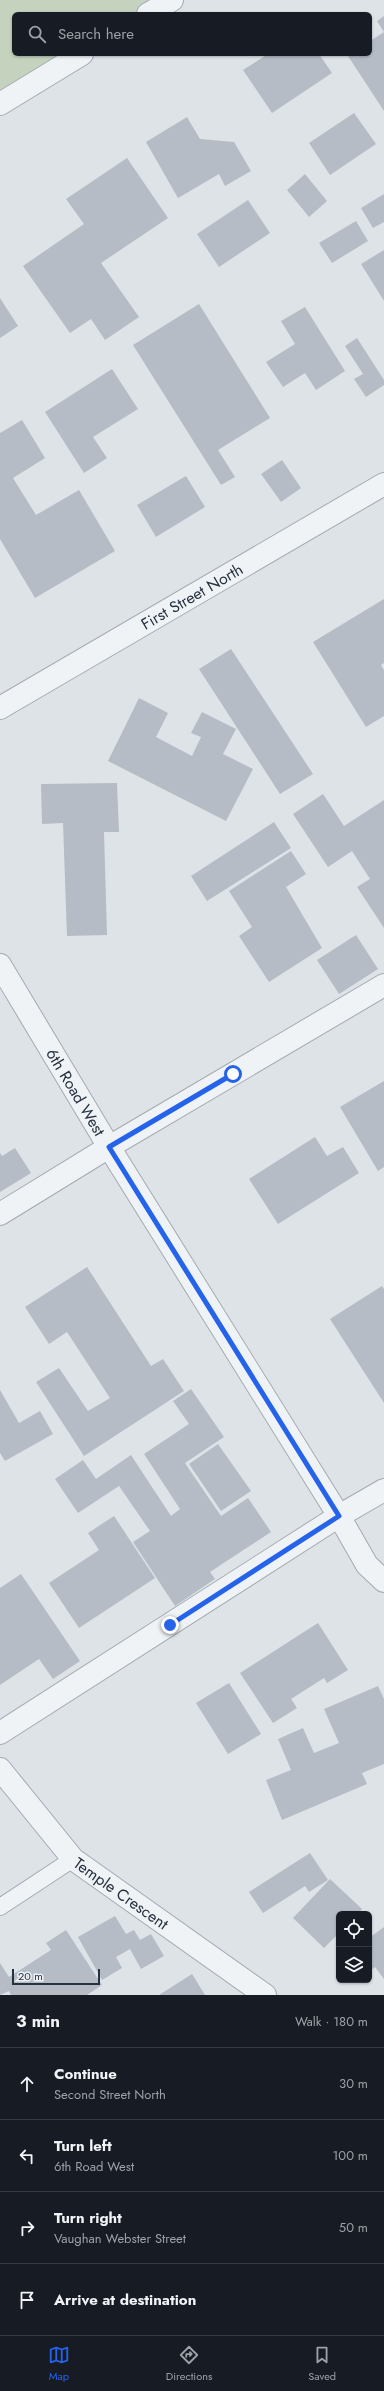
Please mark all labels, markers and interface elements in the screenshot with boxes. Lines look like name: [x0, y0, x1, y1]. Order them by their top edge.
search box: [12, 12, 372, 56]
icon: search: [26, 23, 48, 45]
text: Search here: [58, 23, 134, 45]
street label: First Street North: [137, 558, 247, 635]
street label: 6th Road West: [40, 1044, 111, 1141]
route start: [224, 1065, 242, 1083]
route end: [161, 1616, 179, 1634]
street label: Temple Crescent: [69, 1852, 173, 1935]
map controls: [336, 1911, 372, 1983]
button: locate: [336, 1911, 372, 1947]
button: layers: [336, 1947, 372, 1983]
scale bar: [12, 1967, 100, 1986]
text: 20 m: [18, 1968, 43, 1984]
text: 3 min: [16, 2009, 60, 2033]
text: Walk · 180 m: [295, 2012, 368, 2031]
text: Continue: [54, 2063, 117, 2085]
icon: ahead: [16, 2073, 38, 2095]
text: 30 m: [339, 2074, 368, 2093]
text: Second Street North: [54, 2085, 166, 2104]
text: Turn left: [54, 2135, 112, 2157]
icon: left: [16, 2145, 38, 2167]
text: 100 m: [333, 2146, 368, 2165]
text: 6th Road West: [54, 2157, 134, 2176]
text: Turn right: [54, 2207, 122, 2229]
icon: right: [16, 2217, 38, 2239]
text: 50 m: [339, 2218, 368, 2237]
text: Vaughan Webster Street: [54, 2229, 186, 2248]
icon: arrive: [16, 2289, 38, 2311]
text: Arrive at destination: [54, 2289, 196, 2311]
tab: Map: [48, 2344, 70, 2384]
tab: Directions: [166, 2344, 212, 2384]
tab: Saved: [308, 2344, 336, 2384]

